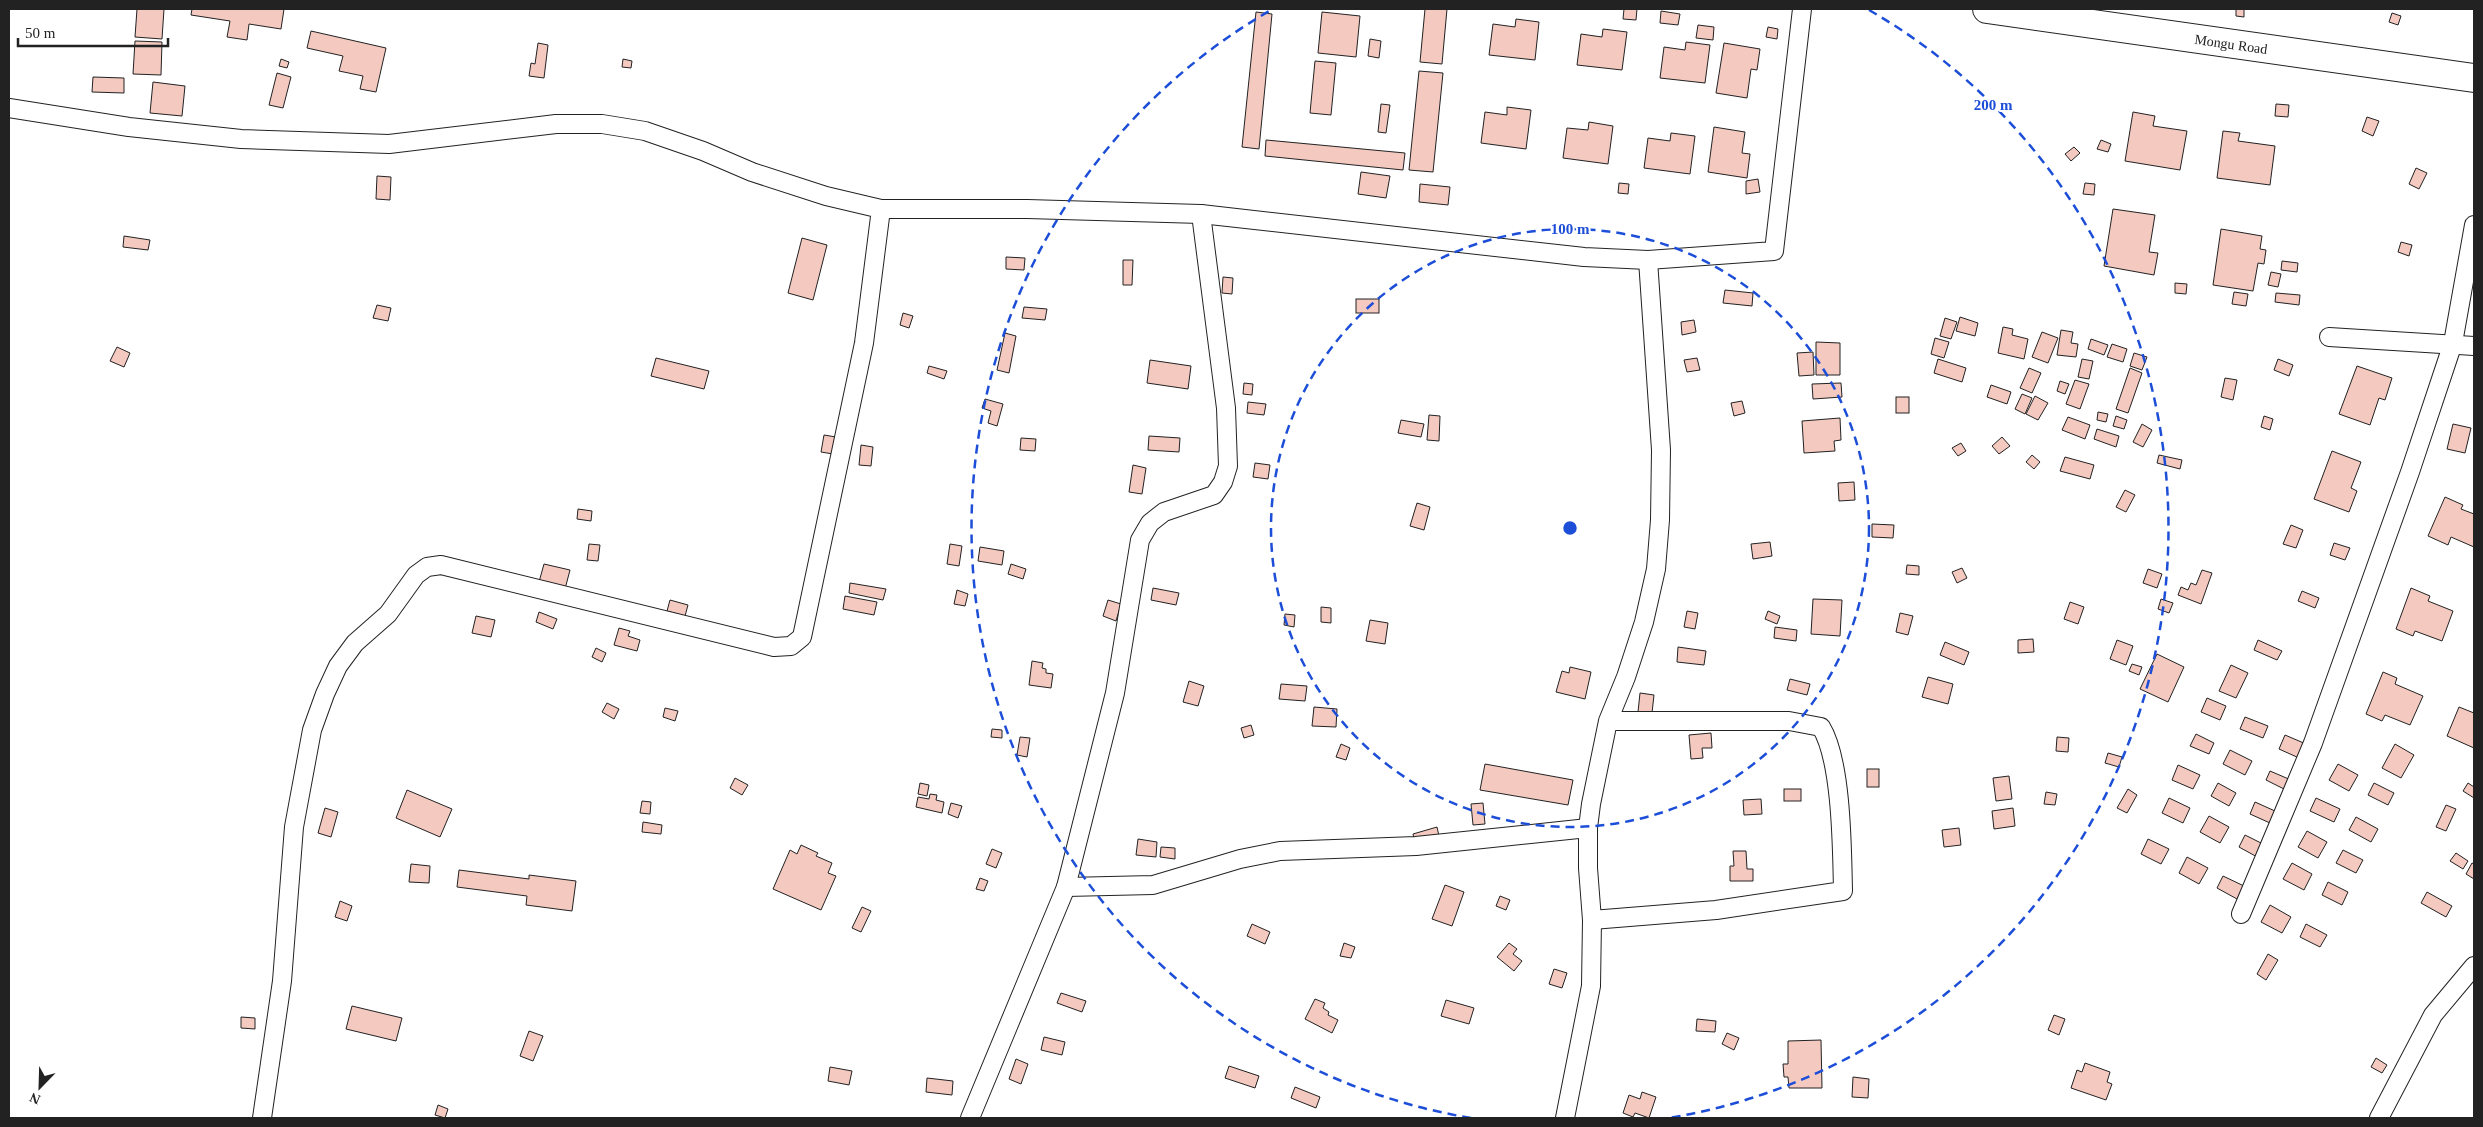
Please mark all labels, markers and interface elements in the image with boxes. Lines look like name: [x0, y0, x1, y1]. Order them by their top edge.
scale bar: [18, 15, 168, 47]
text: 50 m: [25, 25, 56, 41]
street label: Mongu Road: [2193, 32, 2268, 57]
text: 200 m: [1974, 97, 2013, 113]
text: 100 m: [1551, 221, 1590, 237]
centre of rings: [1561, 519, 1579, 537]
north arrow: [15, 1062, 65, 1112]
text: N: [28, 1090, 43, 1107]

